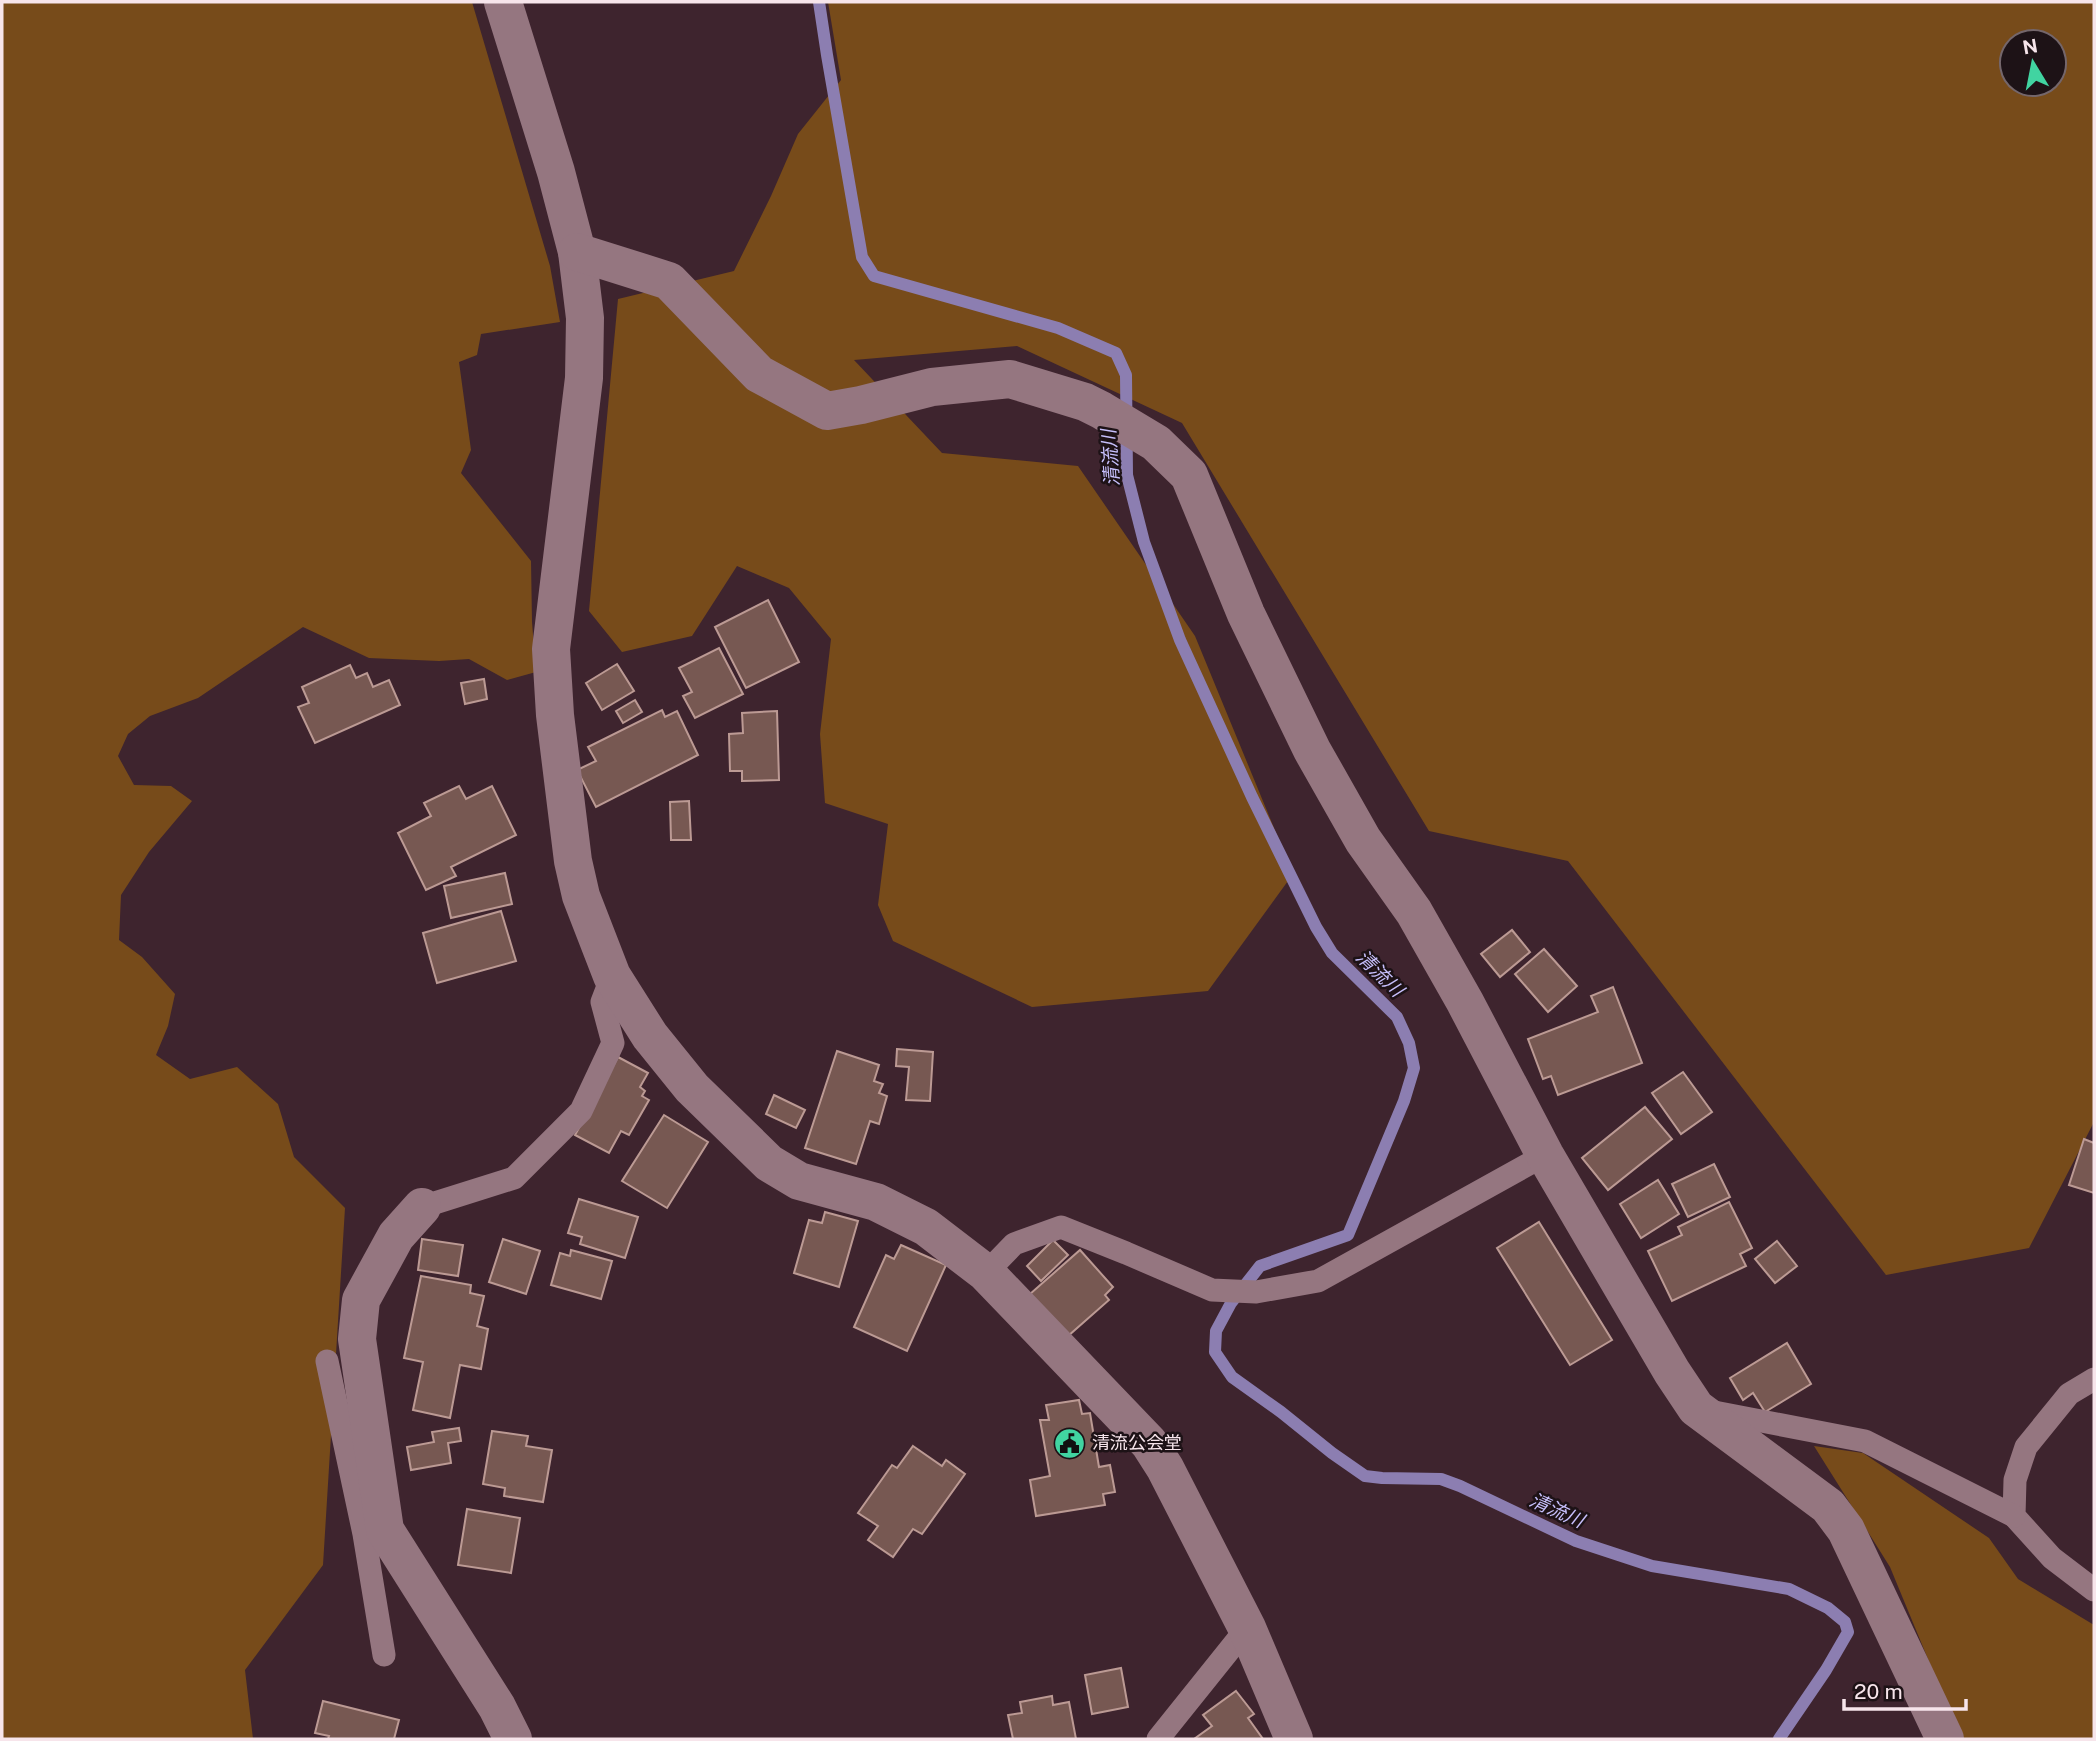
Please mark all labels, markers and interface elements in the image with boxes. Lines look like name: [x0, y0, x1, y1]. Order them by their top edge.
north arrow: [1998, 28, 2068, 98]
text: N: [2021, 34, 2039, 58]
water label: 清流川: [1097, 427, 1123, 487]
water label: 清流川: [1352, 945, 1410, 1002]
public building icon: 清流公会堂: [1052, 1426, 1086, 1460]
place label: 清流公会堂: [1092, 1432, 1182, 1453]
water label: 清流川: [1526, 1488, 1589, 1532]
scale bar: [1844, 1668, 1966, 1712]
text: 20 m: [1854, 1679, 1903, 1704]

